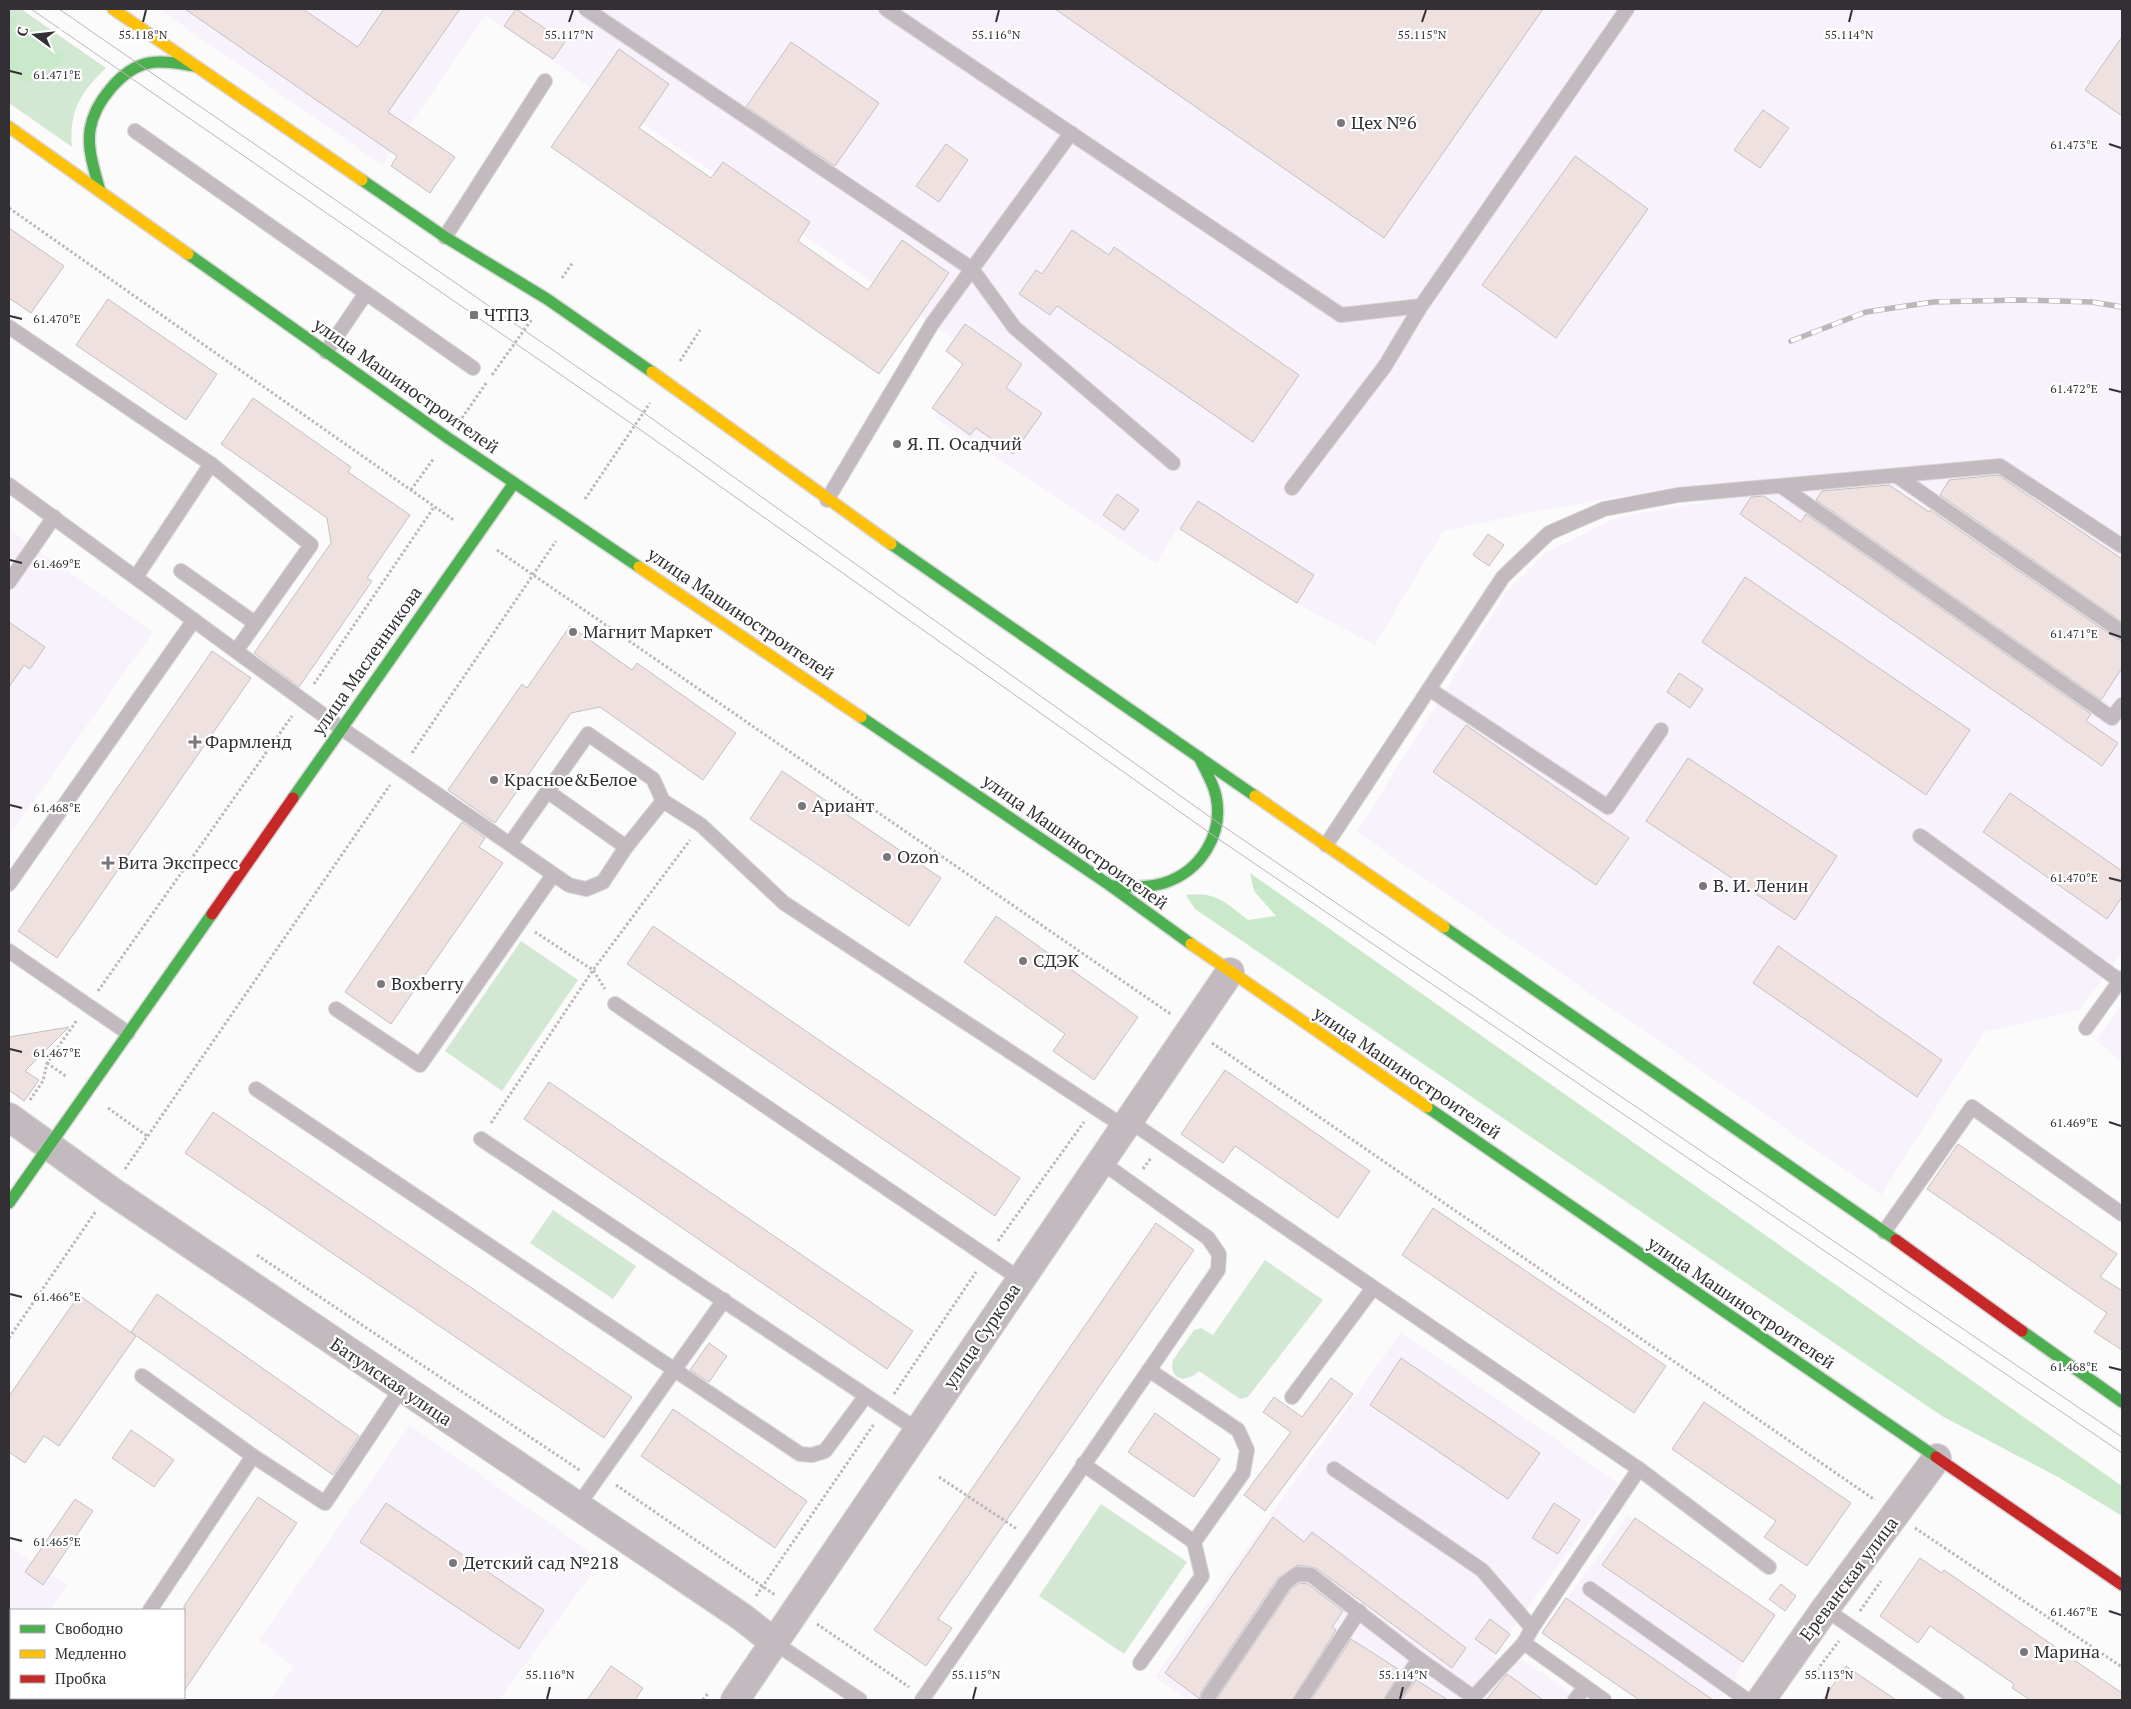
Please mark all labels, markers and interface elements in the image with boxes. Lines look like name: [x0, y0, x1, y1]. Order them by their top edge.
north arrow: [10, 10, 60, 60]
text: С: [12, 25, 32, 38]
text: 55.118°N: [118, 27, 168, 42]
text: 55.117°N: [544, 27, 594, 42]
text: 55.116°N: [971, 27, 1021, 42]
text: 55.115°N: [1397, 27, 1447, 42]
text: 55.114°N: [1824, 27, 1874, 42]
text: 61.471°E: [33, 67, 81, 82]
place label: Цех №6: [1351, 110, 1417, 134]
marker: Цех №6: [1335, 117, 1347, 129]
text: 61.473°E: [2050, 137, 2098, 152]
place label: ЧТПЗ: [484, 302, 530, 326]
marker: ЧТПЗ: [468, 309, 480, 321]
text: 61.470°E: [33, 311, 81, 326]
street label: улица Машиностроителей: [308, 311, 504, 458]
text: 61.472°E: [2050, 381, 2098, 396]
place label: Я. П. Осадчий: [907, 431, 1022, 455]
marker: Я. П. Осадчий: [891, 438, 903, 450]
street label: улица Машиностроителей: [642, 541, 840, 685]
text: 61.469°E: [33, 556, 81, 571]
street label: улица Масленникова: [305, 581, 427, 740]
place label: Магнит Маркет: [583, 619, 713, 643]
marker: Магнит Маркет: [567, 626, 579, 638]
text: 61.471°E: [2050, 626, 2098, 641]
place label: Фармленд: [205, 729, 292, 753]
marker: Фармленд: [189, 736, 201, 748]
place label: Красное&Белое: [504, 767, 637, 791]
street label: улица Машиностроителей: [977, 767, 1173, 914]
marker: Красное&Белое: [488, 774, 500, 786]
place label: Ариант: [812, 793, 875, 817]
text: 61.468°E: [33, 800, 81, 815]
marker: Ариант: [796, 800, 808, 812]
place label: Ozon: [897, 844, 940, 868]
place label: Вита Экспресс: [118, 850, 238, 874]
marker: Ozon: [881, 851, 893, 863]
marker: Вита Экспресс: [102, 857, 114, 869]
text: 61.470°E: [2050, 870, 2098, 885]
place label: В. И. Ленин: [1713, 873, 1809, 897]
marker: В. И. Ленин: [1697, 880, 1709, 892]
place label: СДЭК: [1033, 948, 1080, 972]
marker: СДЭК: [1017, 955, 1029, 967]
place label: Boxberry: [391, 971, 464, 995]
marker: Boxberry: [375, 978, 387, 990]
street label: улица Машиностроителей: [1308, 1000, 1506, 1144]
text: 61.467°E: [33, 1045, 81, 1060]
text: 61.469°E: [2050, 1115, 2098, 1130]
street label: улица Машиностроителей: [1642, 1230, 1840, 1374]
street label: улица Суркова: [936, 1278, 1025, 1394]
text: 61.466°E: [33, 1289, 81, 1304]
street label: Батумская улица: [326, 1332, 457, 1431]
text: 61.468°E: [2050, 1359, 2098, 1374]
street label: Ереванская улица: [1793, 1511, 1903, 1646]
text: 61.465°E: [33, 1534, 81, 1549]
place label: Детский сад №218: [463, 1550, 619, 1574]
marker: Детский сад №218: [447, 1557, 459, 1569]
text: 61.467°E: [2050, 1604, 2098, 1619]
legend: [10, 1609, 185, 1699]
text: Свободно: [55, 1618, 123, 1638]
place label: Марина: [2034, 1639, 2100, 1663]
text: Медленно: [55, 1643, 126, 1663]
marker: Марина: [2018, 1646, 2030, 1658]
text: 55.116°N: [525, 1667, 575, 1682]
text: 55.115°N: [951, 1667, 1001, 1682]
text: 55.114°N: [1378, 1667, 1428, 1682]
text: 55.113°N: [1804, 1667, 1854, 1682]
text: Пробка: [55, 1668, 107, 1688]

